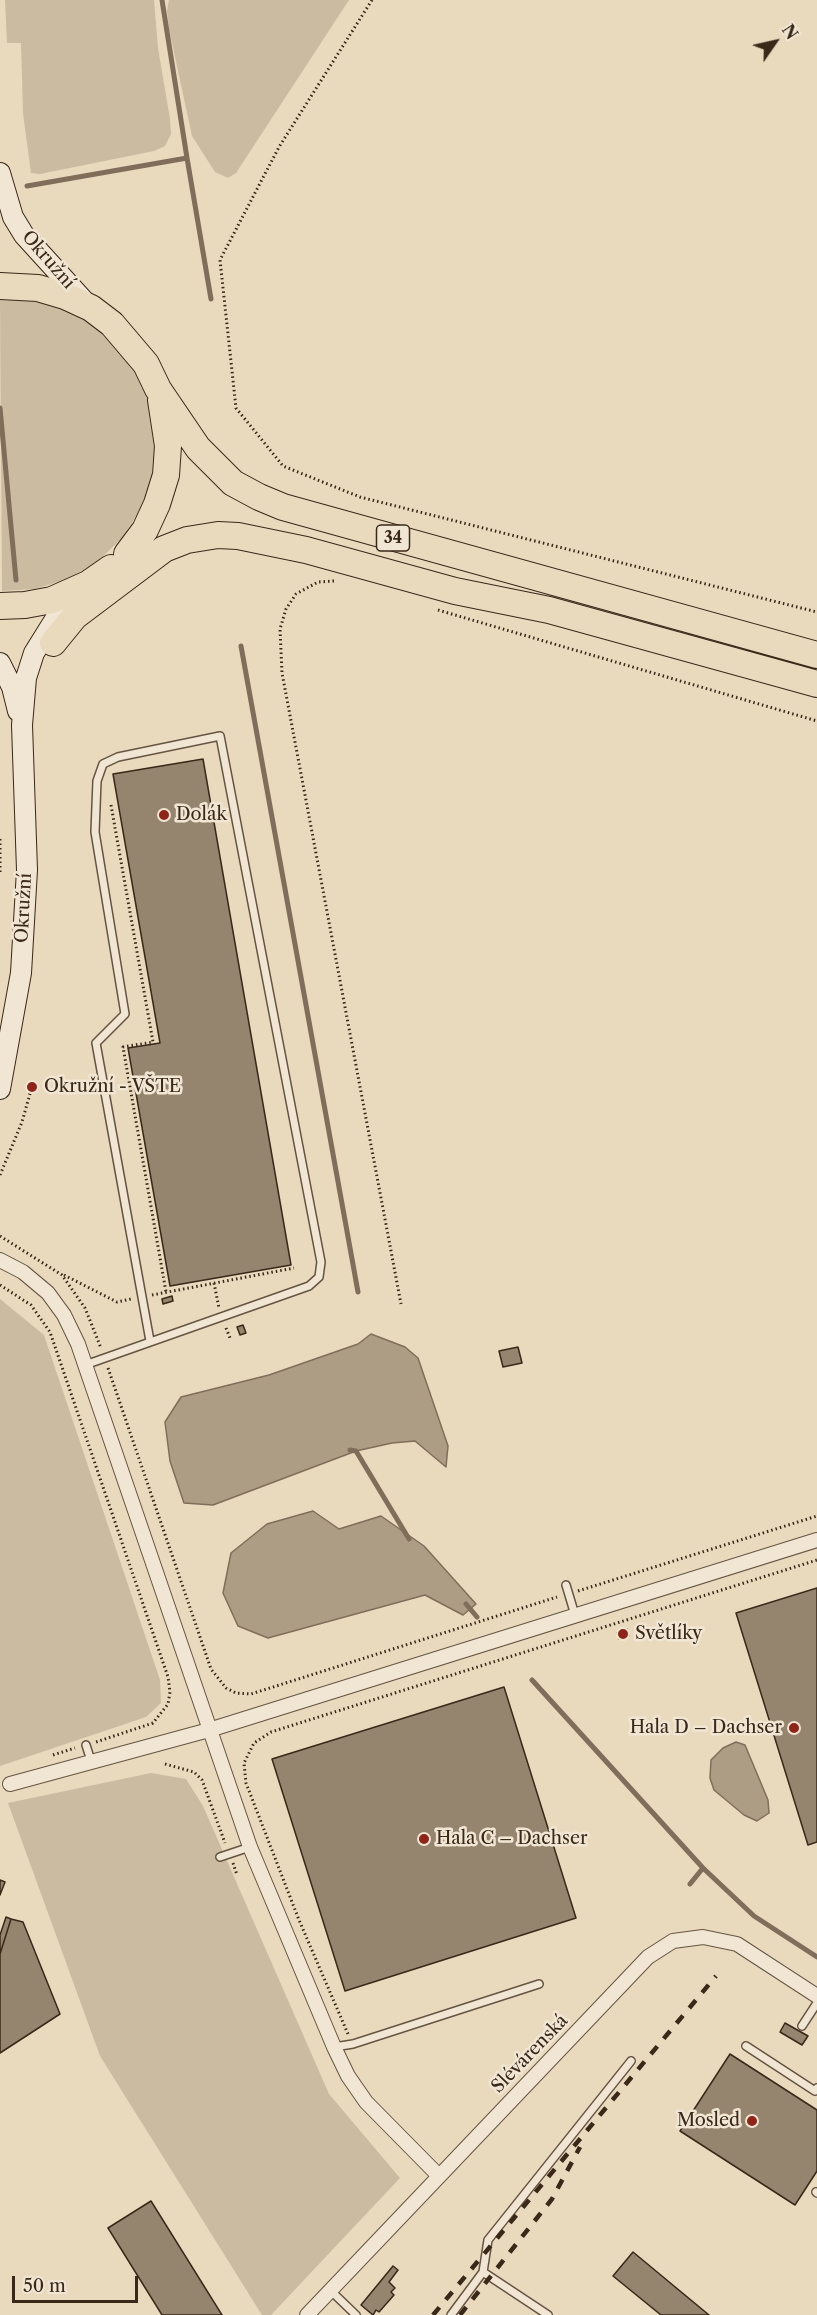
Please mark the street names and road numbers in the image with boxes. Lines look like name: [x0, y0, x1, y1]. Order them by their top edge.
street label: Okružní: [17, 227, 79, 293]
road number: 34: [376, 525, 410, 551]
street label: Okružní: [11, 873, 37, 943]
street label: Slévárenská: [487, 2010, 573, 2098]

